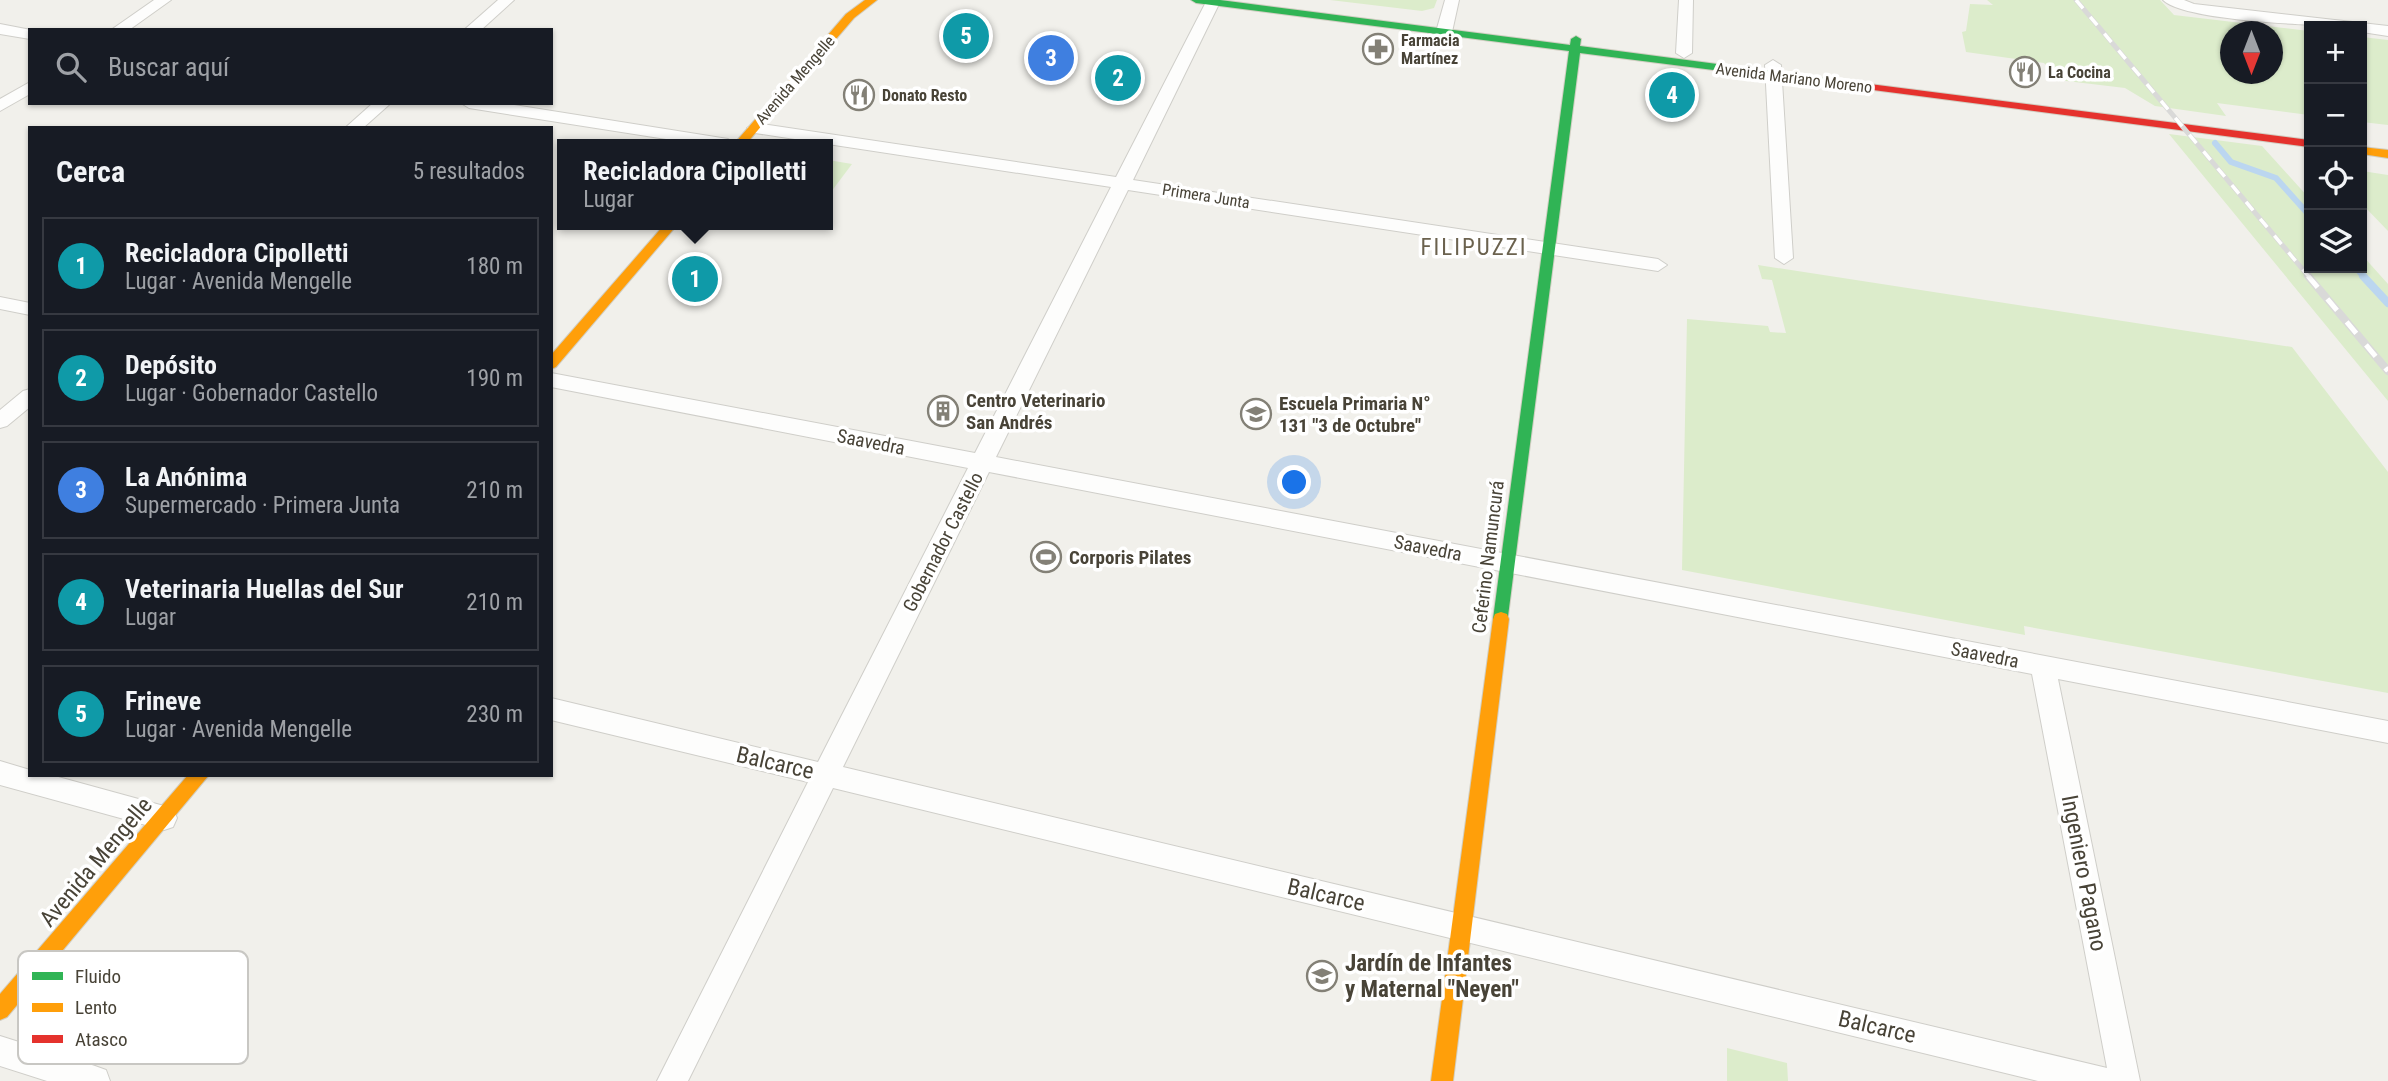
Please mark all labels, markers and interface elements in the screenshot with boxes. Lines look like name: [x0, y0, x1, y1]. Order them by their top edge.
pin: 5: [943, 10, 989, 62]
north arrow: [2220, 21, 2283, 84]
map controls: [2304, 21, 2367, 273]
button: +: [2304, 21, 2367, 84]
search box: [28, 28, 553, 105]
place label: Farmacia Martínez: [1401, 31, 1460, 68]
street label: Avenida Mengelle: [751, 32, 839, 128]
pin: 3: [1028, 32, 1074, 84]
pharmacy icon: Farmacia Martínez: [1361, 32, 1395, 66]
icon: search: [52, 48, 90, 86]
text: Buscar aquí: [108, 52, 229, 82]
pin: 2: [1095, 52, 1141, 104]
restaurant icon: La Cocina: [2008, 55, 2042, 89]
street label: Avenida Mariano Moreno: [1715, 59, 1873, 97]
place label: La Cocina: [2048, 63, 2111, 82]
pin: 4: [1649, 69, 1695, 121]
restaurant icon: Donato Resto: [842, 78, 876, 112]
button: −: [2304, 84, 2367, 147]
place label: Donato Resto: [882, 86, 967, 105]
popup: [557, 139, 833, 230]
button: locate: [2304, 147, 2367, 210]
text: Cerca: [56, 154, 125, 189]
text: Recicladora Cipolletti: [583, 156, 807, 186]
text: 5 resultados: [413, 158, 525, 185]
street label: Primera Junta: [1161, 180, 1251, 212]
text: Lugar: [583, 186, 634, 213]
button: layers: [2304, 210, 2367, 273]
district label: FILIPUZZI: [1421, 234, 1527, 261]
text: Recicladora Cipolletti: [125, 238, 349, 268]
text: 1: [75, 253, 87, 280]
text: 180 m: [466, 253, 523, 280]
pin: 1: [672, 253, 718, 305]
text: Lugar · Avenida Mengelle: [125, 268, 352, 295]
text: Depósito: [125, 350, 217, 380]
text: 2: [75, 365, 87, 392]
text: 190 m: [466, 365, 523, 392]
text: Lugar · Gobernador Castello: [125, 380, 378, 407]
place label: Centro Veterinario San Andrés: [966, 389, 1105, 434]
place label: Escuela Primaria N° 131 "3 de Octubre": [1279, 392, 1431, 437]
building icon: Centro Veterinario San Andrés: [926, 394, 960, 428]
school or university icon: Escuela Primaria N° 131 "3 de Octubre": [1239, 397, 1273, 431]
street label: Saavedra: [835, 424, 907, 460]
text: La Anónima: [125, 462, 247, 492]
your location: [1277, 465, 1311, 499]
street label: Gobernador Castello: [898, 468, 988, 616]
text: 3: [75, 477, 87, 504]
text: 210 m: [466, 477, 523, 504]
street label: Ceferino Namuncurá: [1467, 479, 1509, 635]
text: Supermercado · Primera Junta: [125, 492, 400, 519]
street label: Saavedra: [1392, 530, 1464, 566]
sports icon: Corporis Pilates: [1029, 540, 1063, 574]
place label: Corporis Pilates: [1069, 546, 1191, 569]
text: Veterinaria Huellas del Sur: [125, 574, 404, 604]
text: 4: [75, 589, 87, 616]
text: 210 m: [466, 589, 523, 616]
text: Lugar: [125, 604, 176, 631]
street label: Saavedra: [1949, 637, 2021, 673]
text: Frineve: [125, 686, 201, 716]
text: 5: [75, 701, 87, 728]
text: 230 m: [466, 701, 523, 728]
text: Lugar · Avenida Mengelle: [125, 716, 352, 743]
street label: Balcarce: [734, 741, 816, 785]
street label: Avenida Mengelle: [34, 792, 158, 932]
street label: Ingeniero Pagano: [2056, 793, 2112, 953]
street label: Balcarce: [1285, 873, 1367, 917]
place label: Jardín de Infantes y Maternal "Neyen": [1345, 950, 1519, 1003]
legend: [18, 951, 248, 1064]
school or university icon: Jardín de Infantes y Maternal "Neyen": [1305, 959, 1339, 993]
text: Fluido: [75, 965, 121, 988]
text: Lento: [75, 996, 117, 1019]
street label: Balcarce: [1836, 1005, 1918, 1049]
text: Atasco: [75, 1028, 128, 1051]

